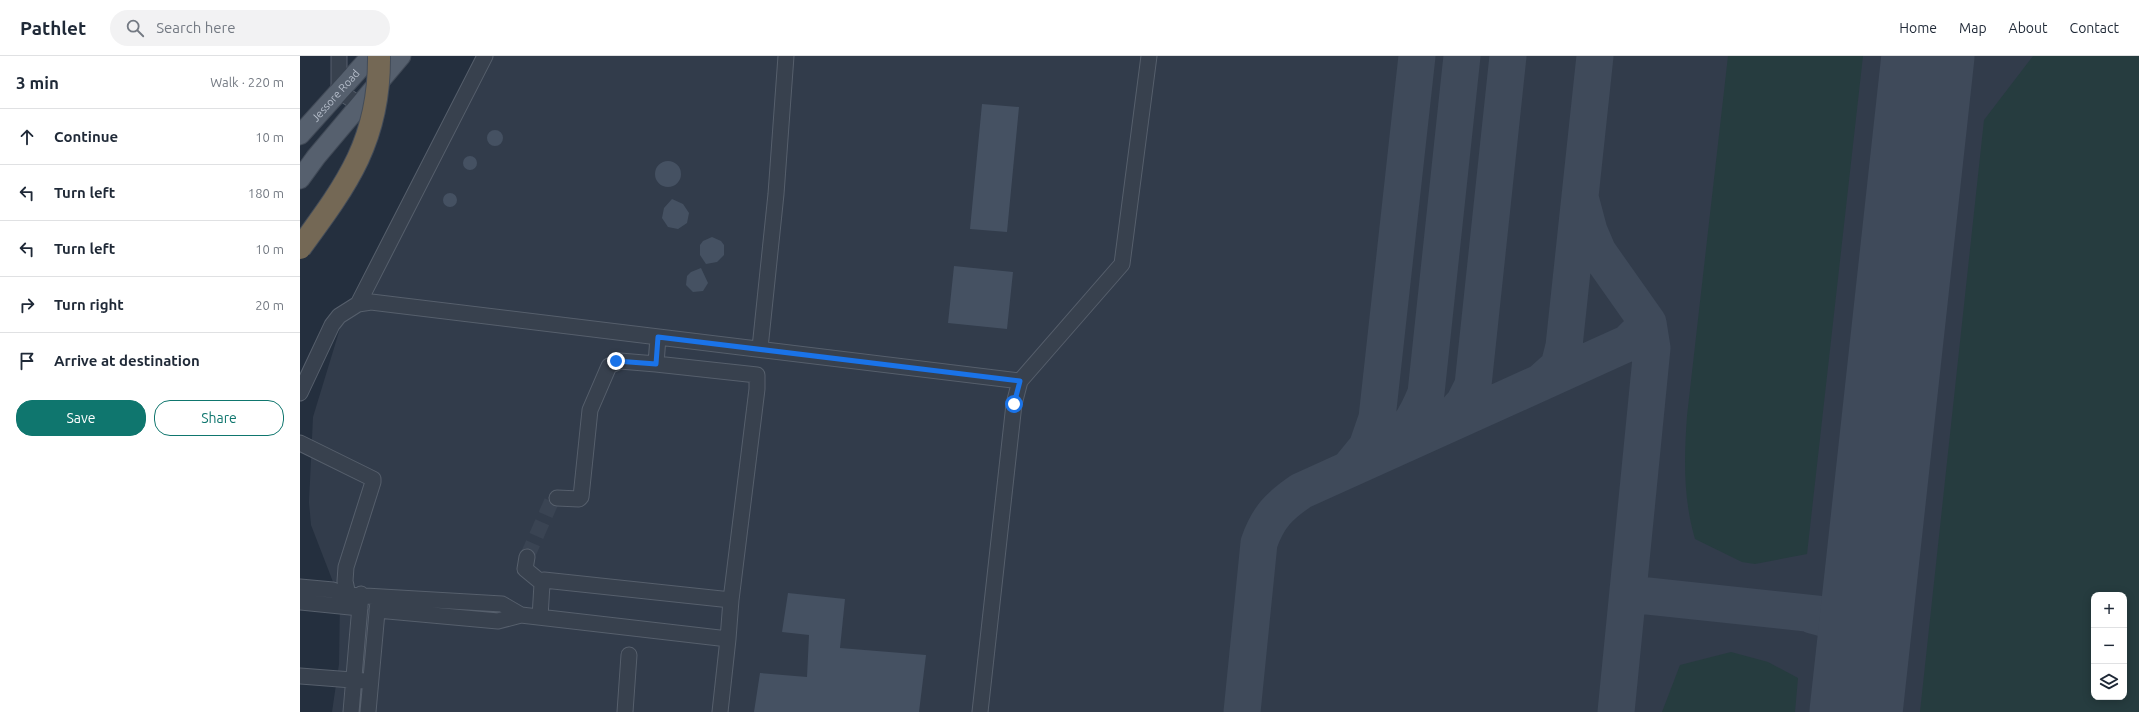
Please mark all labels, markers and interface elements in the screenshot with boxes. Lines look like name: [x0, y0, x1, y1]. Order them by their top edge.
search box: [110, 10, 390, 46]
text: Pathlet: [20, 17, 86, 39]
icon: search: [124, 17, 146, 39]
text: Search here: [156, 19, 236, 36]
text: Home: [1899, 20, 1937, 36]
text: Map: [1959, 20, 1987, 36]
text: About: [2009, 20, 2048, 36]
text: Contact: [2070, 20, 2119, 36]
street label: Jessore Road: [309, 67, 362, 124]
text: 3 min: [16, 73, 59, 92]
text: Walk · 220 m: [210, 75, 284, 89]
icon: ahead: [16, 126, 38, 148]
text: Continue: [54, 128, 118, 145]
text: 10 m: [255, 130, 284, 144]
icon: left: [16, 182, 38, 204]
text: Turn left: [54, 184, 115, 201]
text: 180 m: [248, 186, 284, 200]
icon: left: [16, 238, 38, 260]
text: Turn left: [54, 240, 115, 257]
text: 10 m: [255, 242, 284, 256]
icon: right: [16, 294, 38, 316]
text: Turn right: [54, 296, 124, 313]
text: 20 m: [255, 298, 284, 312]
icon: arrive: [16, 350, 38, 372]
text: Arrive at destination: [54, 352, 200, 369]
route end: [607, 352, 625, 370]
route start: [1005, 395, 1023, 413]
button: Save: [16, 400, 146, 436]
button: Share: [154, 400, 284, 436]
map controls: [2091, 592, 2127, 700]
button: +: [2091, 592, 2127, 628]
button: −: [2091, 628, 2127, 664]
button: layers: [2091, 664, 2127, 700]

